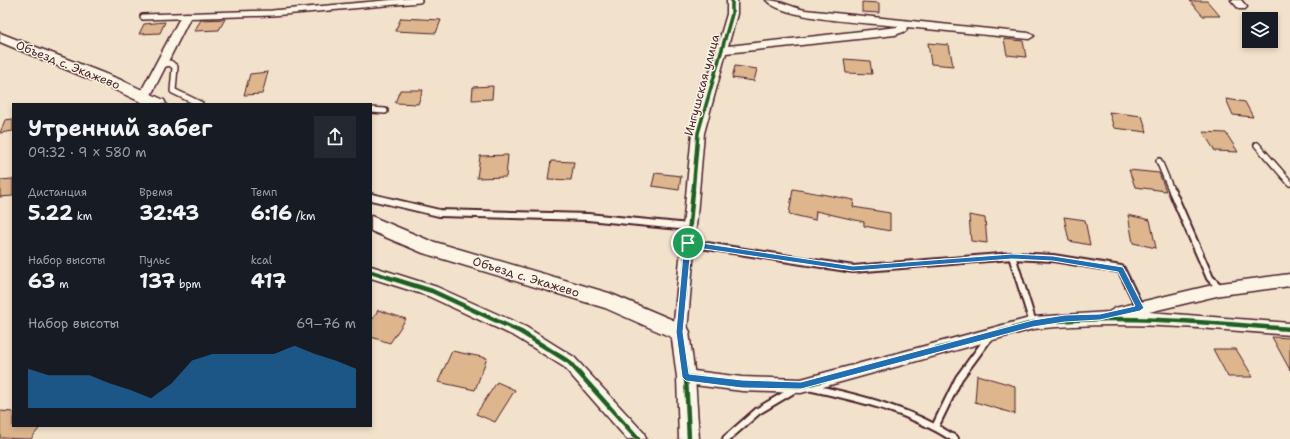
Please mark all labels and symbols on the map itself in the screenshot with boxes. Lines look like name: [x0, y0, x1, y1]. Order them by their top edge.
street label: Ингушская улица: [681, 32, 723, 138]
street label: Объезд с. Экажево: [14, 37, 122, 93]
pin: [671, 226, 705, 260]
street label: Объезд с. Экажево: [471, 253, 581, 301]

